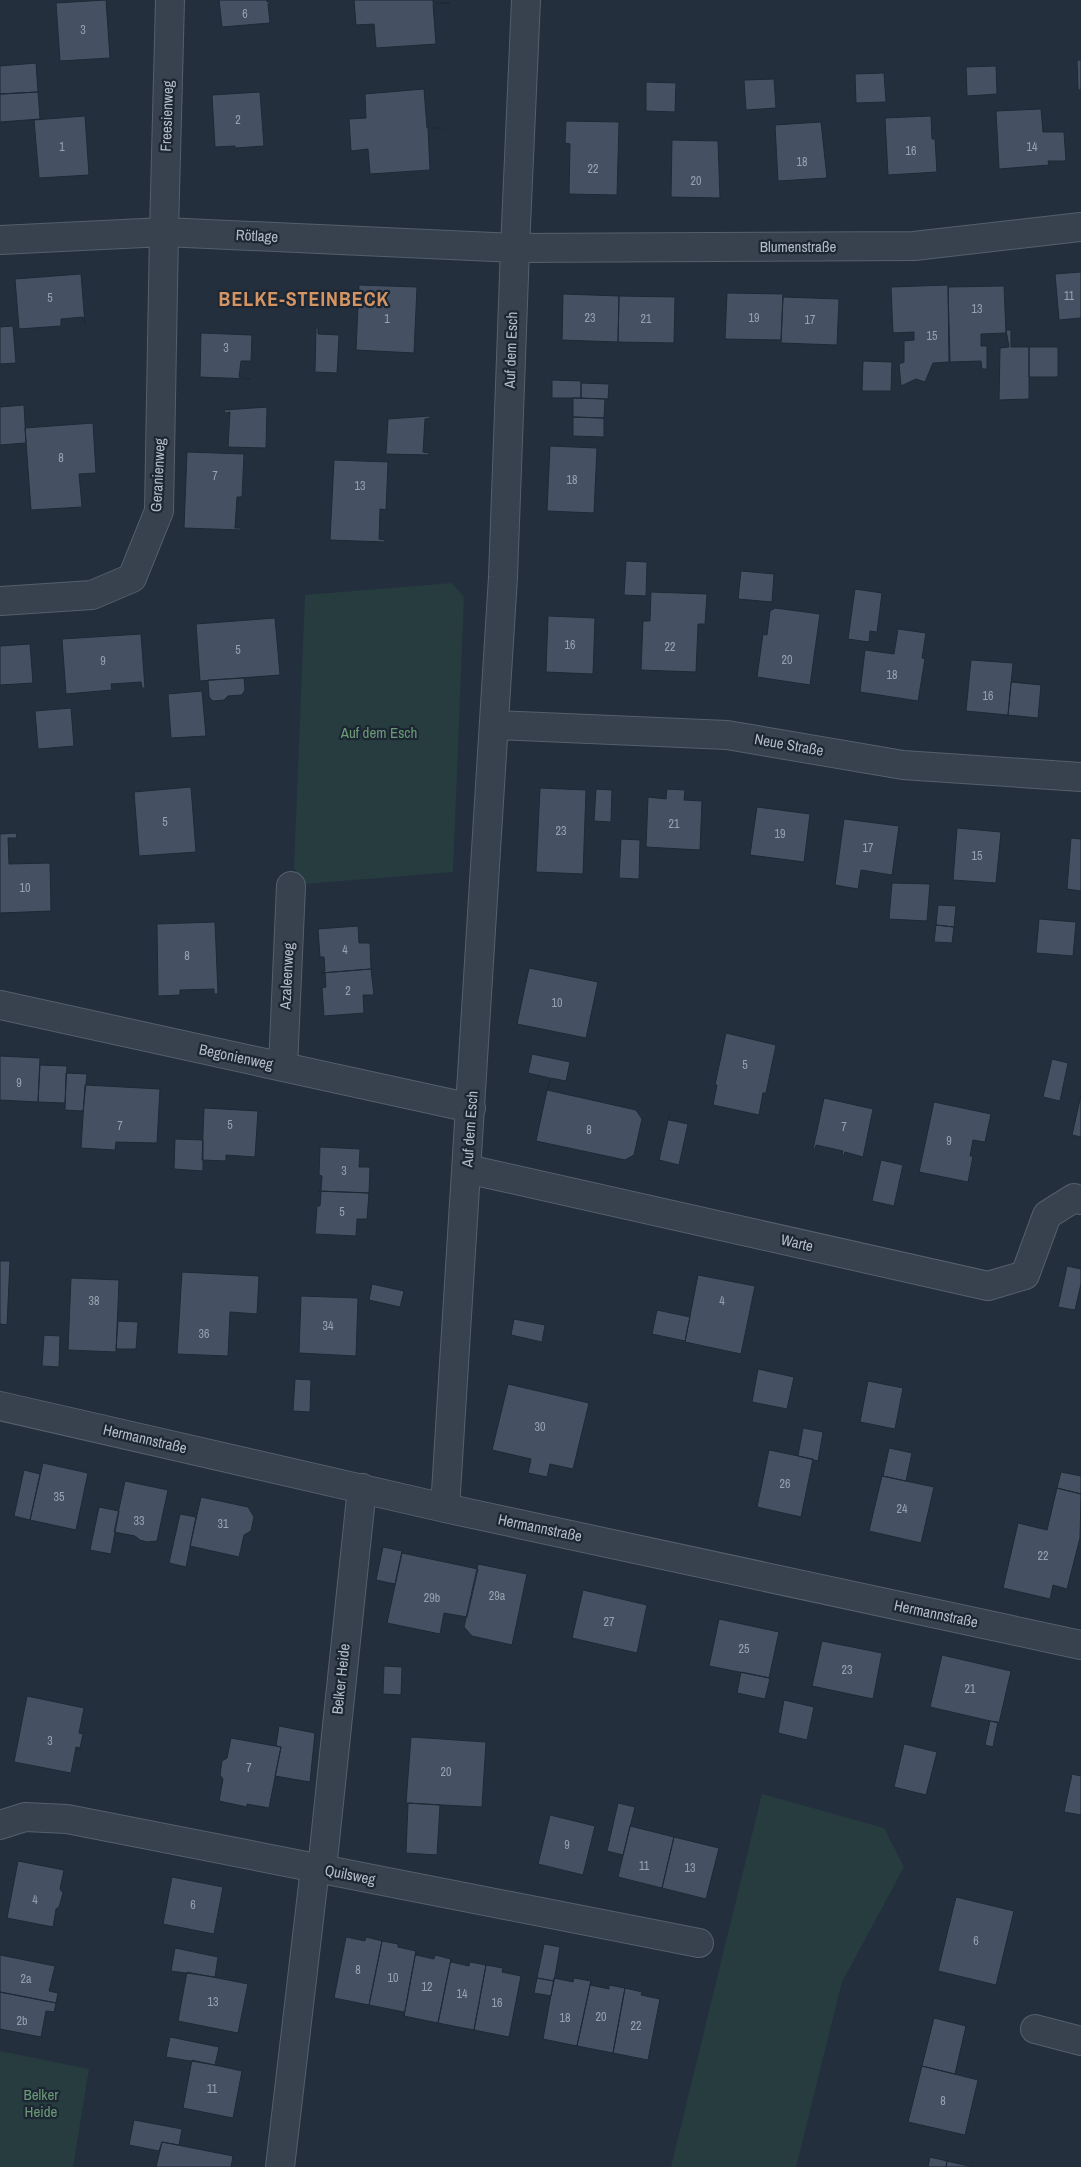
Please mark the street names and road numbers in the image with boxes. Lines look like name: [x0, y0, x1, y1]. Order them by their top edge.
street label: Freesienweg: [155, 80, 178, 152]
street label: Rötlage: [235, 224, 279, 247]
street label: Blumenstraße: [760, 236, 836, 257]
street label: Auf dem Esch: [499, 311, 522, 390]
street label: Geranienweg: [145, 437, 170, 512]
street label: Neue Straße: [753, 728, 825, 761]
street label: Azaleenweg: [274, 942, 299, 1011]
street label: Begonienweg: [197, 1038, 275, 1075]
street label: Auf dem Esch: [456, 1090, 483, 1169]
street label: Warte: [779, 1229, 815, 1256]
street label: Hermannstraße: [101, 1419, 189, 1458]
street label: Hermannstraße: [496, 1508, 584, 1547]
street label: Hermannstraße: [892, 1594, 980, 1633]
street label: Belker Heide: [326, 1642, 355, 1715]
street label: Quilsweg: [323, 1859, 377, 1890]

